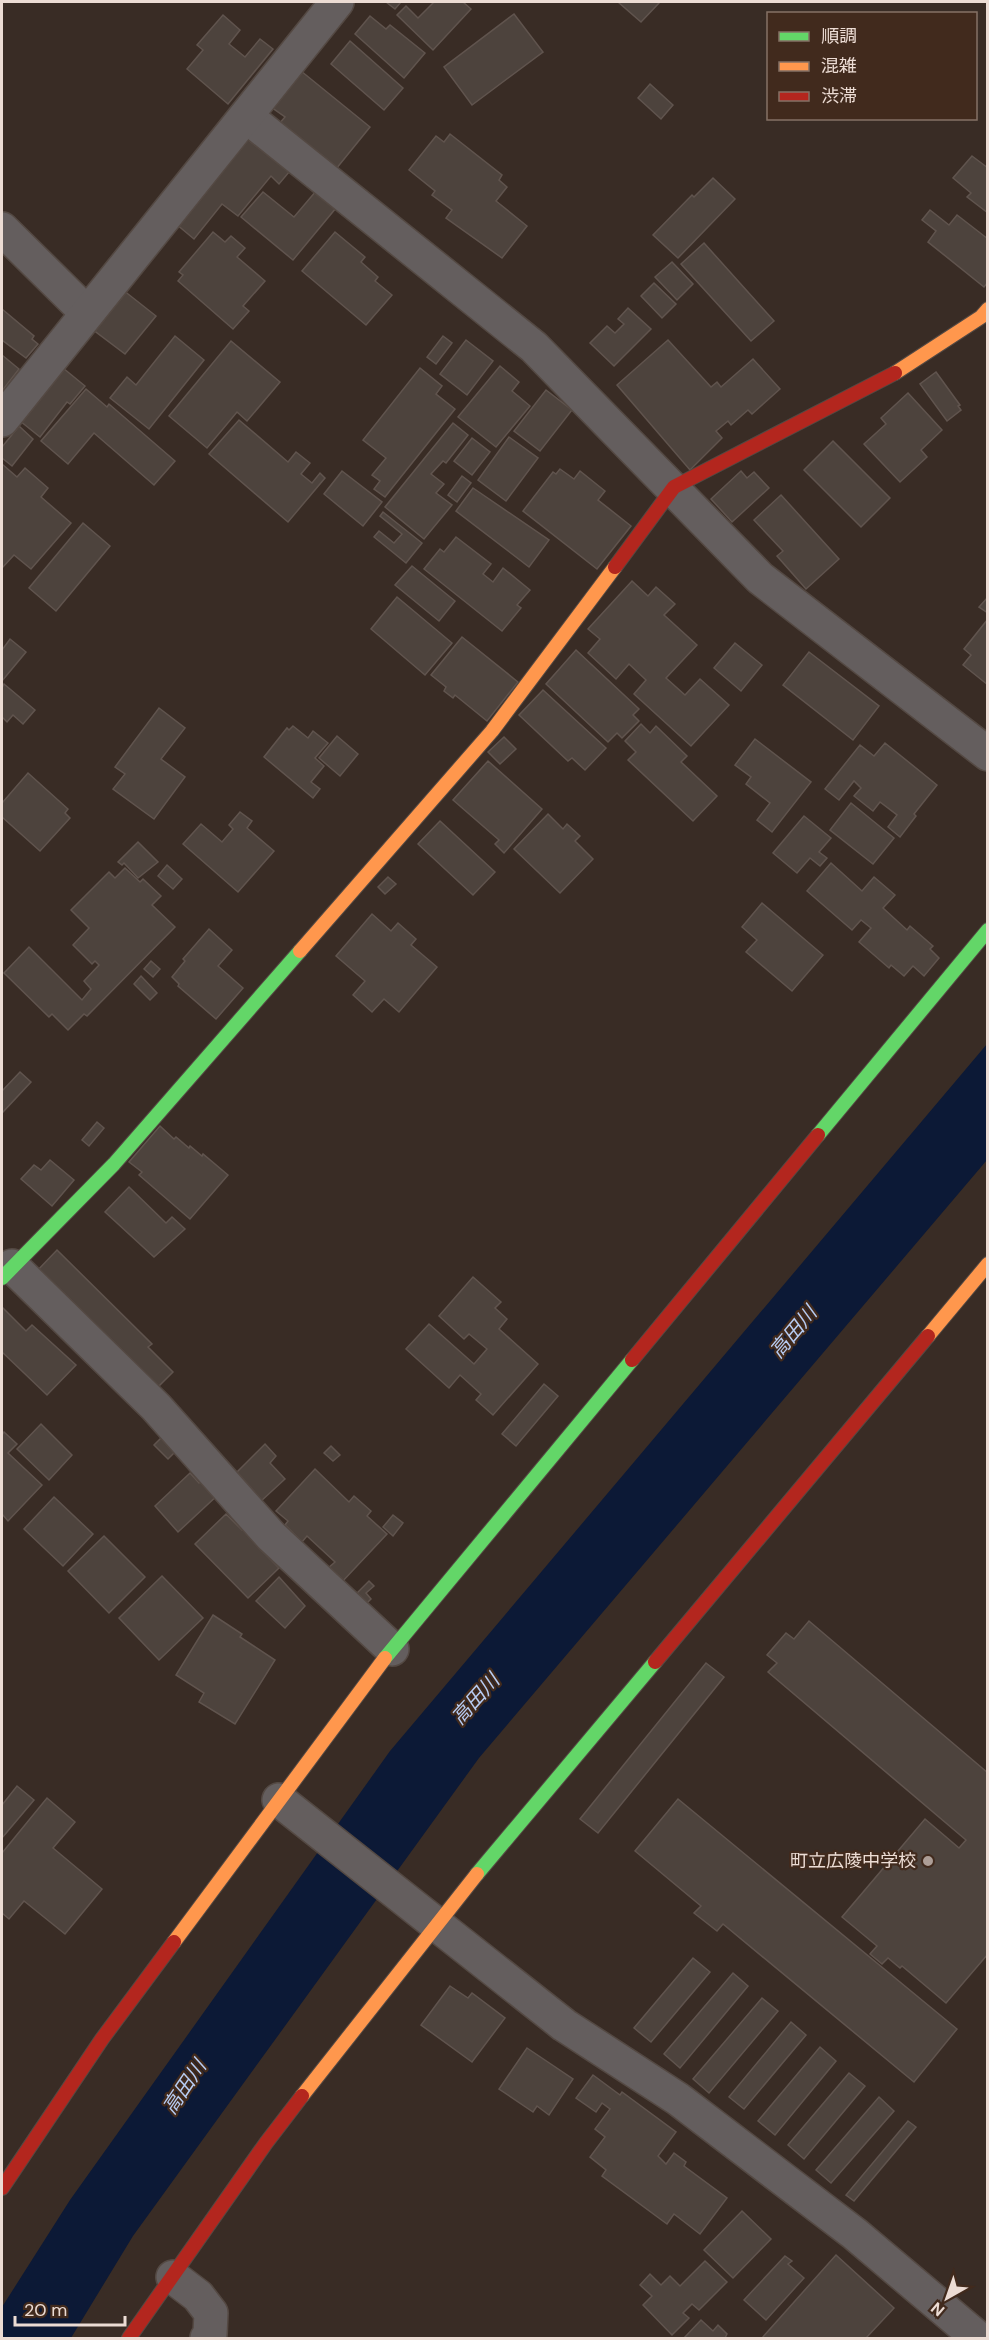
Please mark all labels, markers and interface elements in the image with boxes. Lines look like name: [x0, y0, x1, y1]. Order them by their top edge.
legend: [767, 12, 977, 120]
text: 順調: [821, 24, 857, 48]
text: 混雑: [821, 54, 857, 78]
text: 渋滞: [821, 84, 857, 108]
water label: 高田川: [764, 1299, 824, 1363]
water label: 高田川: [445, 1667, 506, 1730]
place label: 町立広陵中学校: [790, 1849, 916, 1873]
marker: 町立広陵中学校: [921, 1854, 935, 1868]
water label: 高田川: [156, 2053, 213, 2119]
north arrow: [917, 2268, 977, 2328]
scale bar: [15, 2289, 124, 2327]
text: N: [926, 2297, 949, 2321]
text: 20 m: [24, 2298, 67, 2322]

